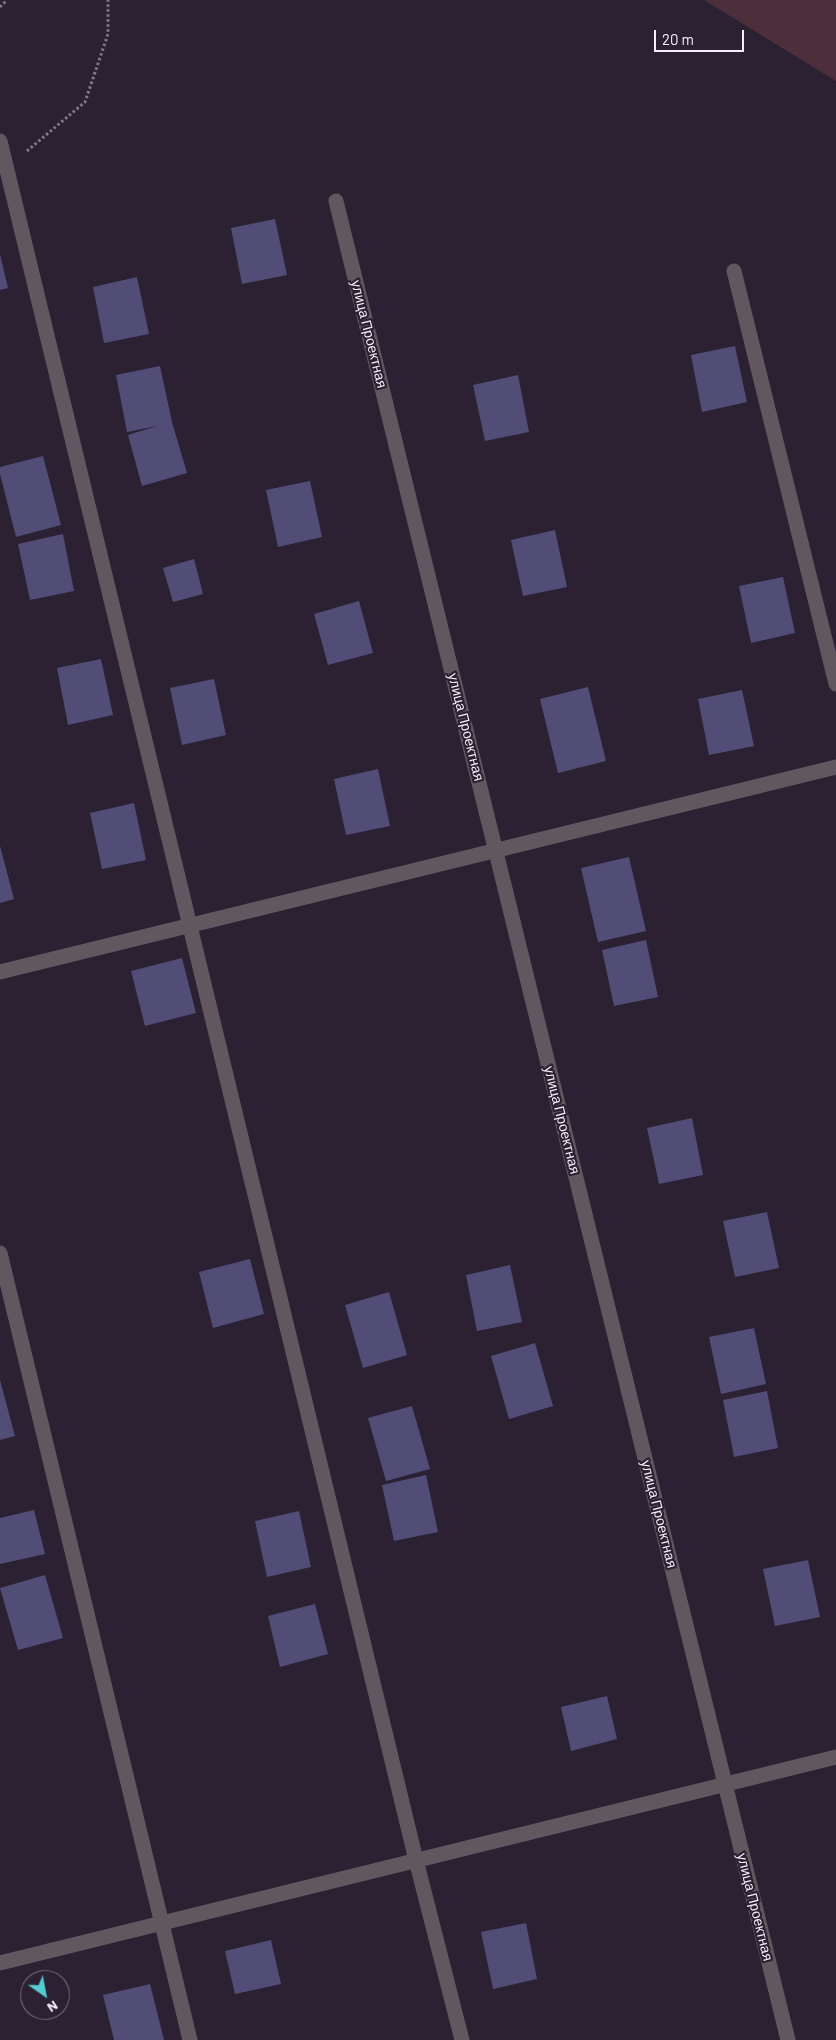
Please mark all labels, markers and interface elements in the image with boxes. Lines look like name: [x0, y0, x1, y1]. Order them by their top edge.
scale bar: [656, 20, 746, 52]
text: 20 m: [662, 30, 694, 48]
street label: улица Проектная: [347, 278, 391, 390]
street label: улица Проектная: [444, 671, 488, 783]
street label: улица Проектная: [540, 1064, 584, 1176]
street label: улица Проектная: [637, 1458, 681, 1570]
street label: улица Проектная: [733, 1851, 777, 1963]
north arrow: [20, 1970, 70, 2020]
text: N: [44, 1997, 61, 2017]

